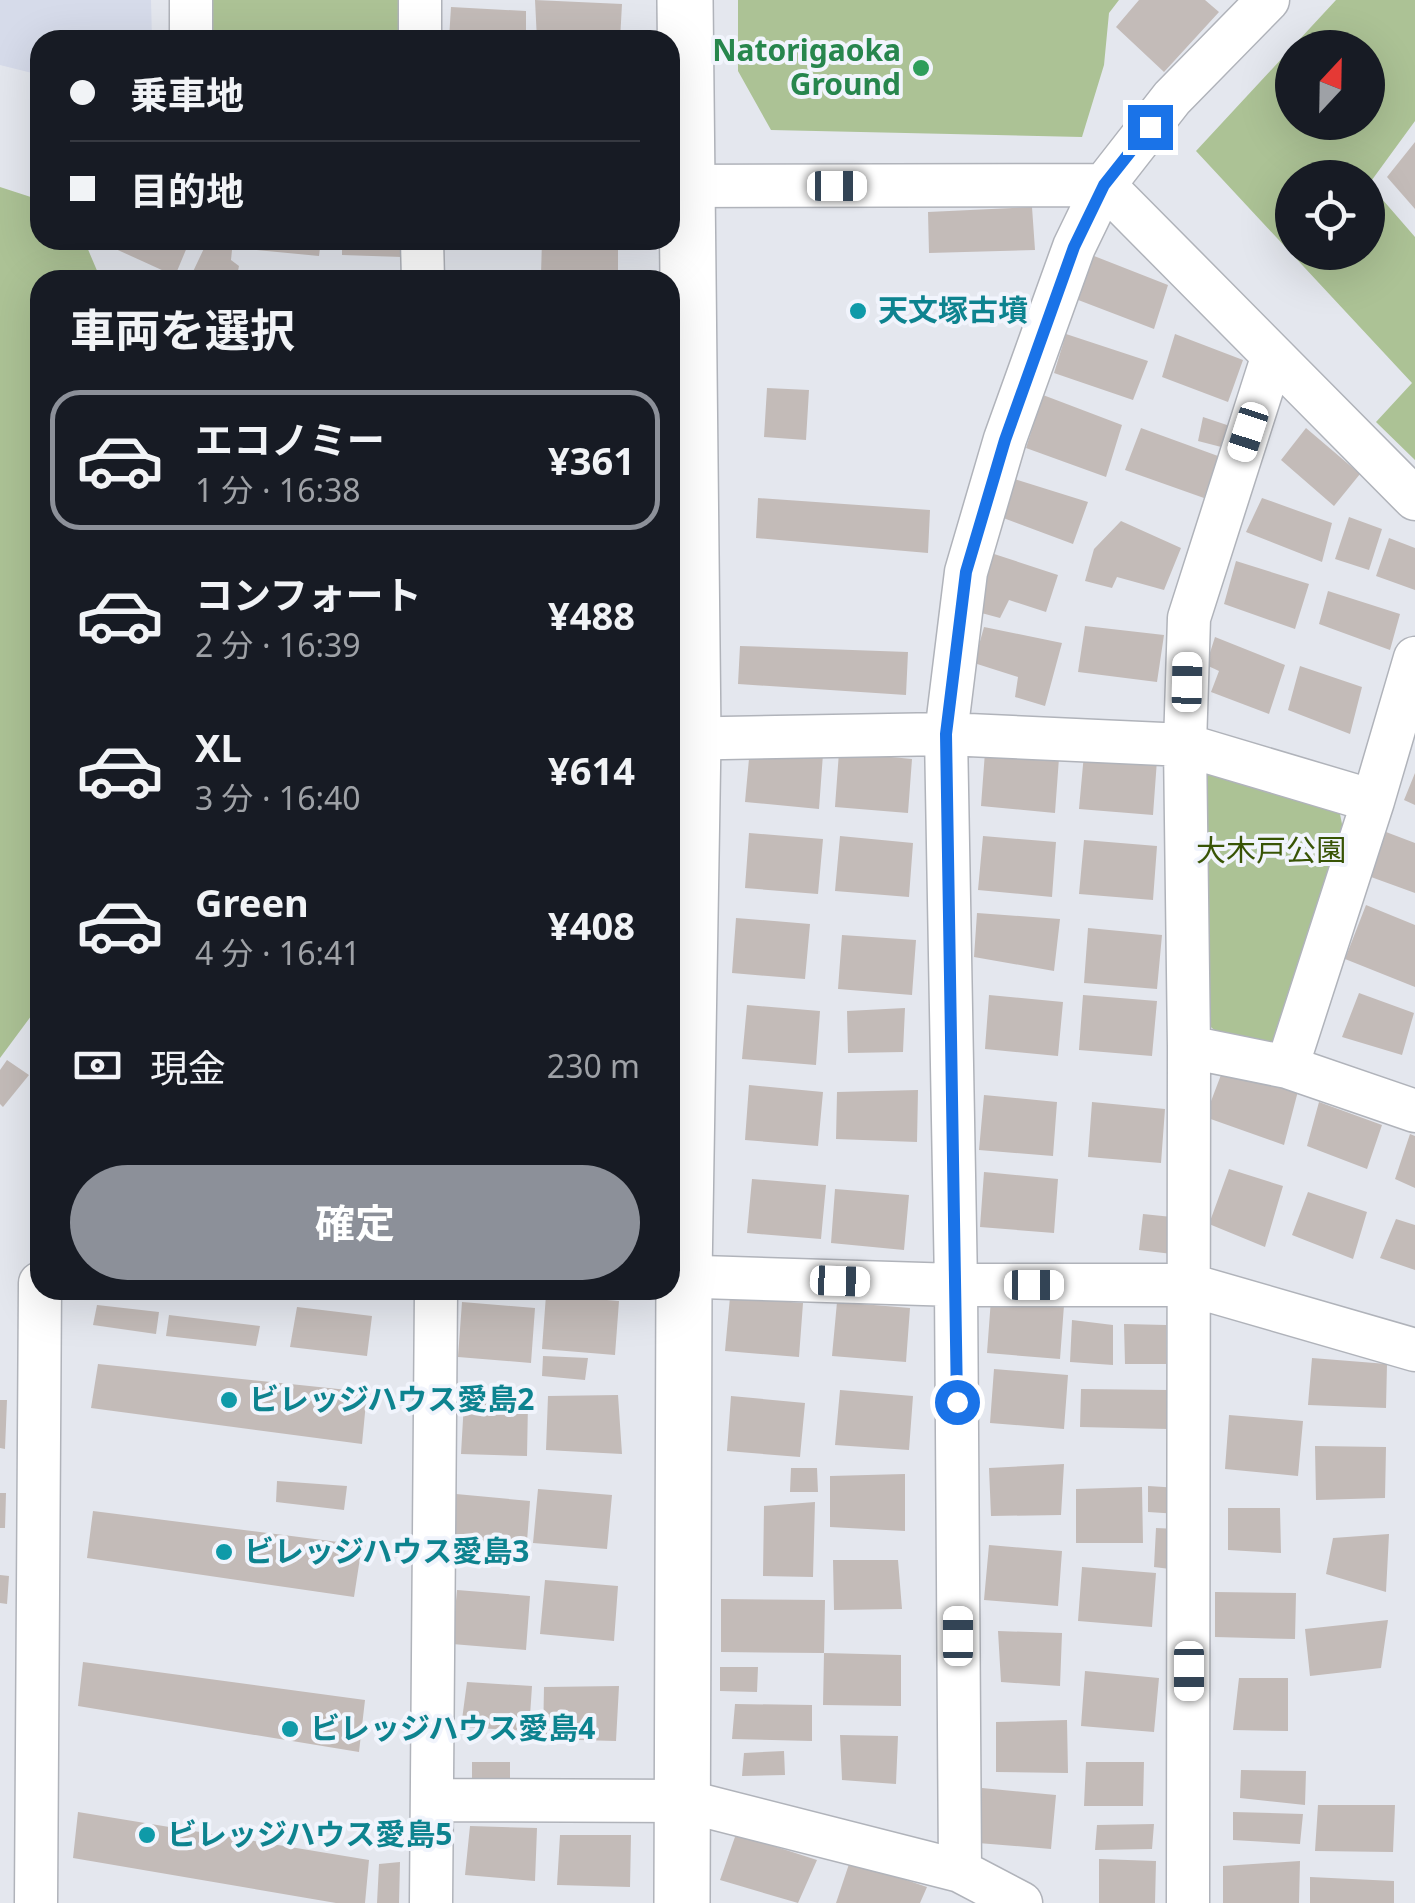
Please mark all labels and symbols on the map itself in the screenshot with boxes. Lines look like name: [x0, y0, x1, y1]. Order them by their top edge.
place label: Natorigaoka Ground: [712, 29, 901, 104]
north arrow: [1275, 30, 1385, 140]
marker: Natorigaoka Ground: [910, 57, 932, 79]
route end: [1128, 105, 1173, 150]
car: [807, 171, 867, 201]
place label: 天文塚古墳: [878, 289, 1028, 330]
marker: 天文塚古墳: [847, 300, 869, 322]
car: [1224, 399, 1272, 465]
car: [1171, 652, 1203, 712]
park label: 大木戸公園: [1196, 829, 1346, 870]
car: [809, 1265, 871, 1297]
car: [1004, 1270, 1064, 1300]
place label: ビレッジハウス愛島2: [249, 1378, 534, 1419]
route start: [935, 1380, 980, 1425]
marker: ビレッジハウス愛島2: [218, 1389, 240, 1411]
place label: ビレッジハウス愛島3: [244, 1530, 529, 1571]
marker: ビレッジハウス愛島3: [213, 1541, 235, 1563]
car: [943, 1606, 973, 1666]
car: [1174, 1641, 1204, 1701]
place label: ビレッジハウス愛島4: [310, 1707, 595, 1748]
marker: ビレッジハウス愛島4: [279, 1718, 301, 1740]
place label: ビレッジハウス愛島5: [167, 1813, 452, 1854]
marker: ビレッジハウス愛島5: [136, 1824, 158, 1846]

